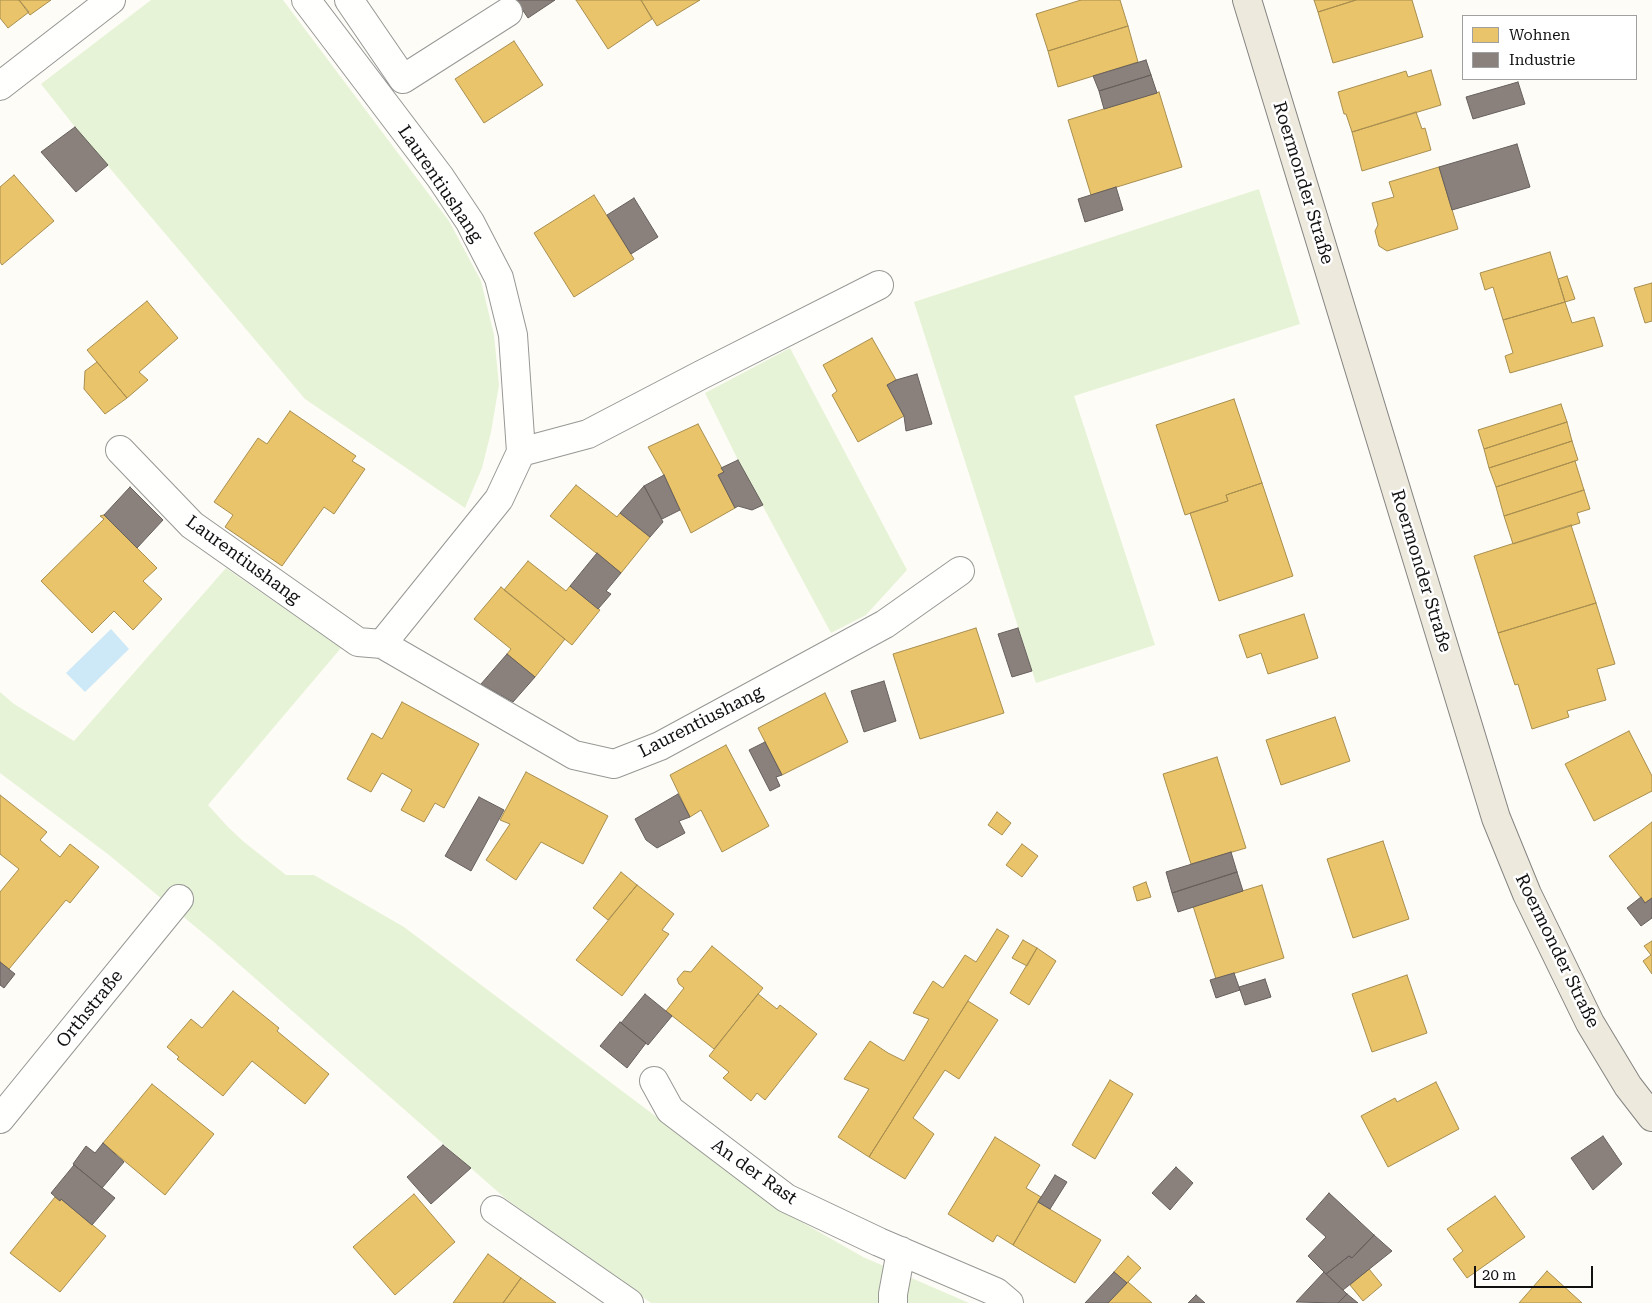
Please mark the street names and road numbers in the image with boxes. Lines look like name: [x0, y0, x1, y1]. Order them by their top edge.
street label: Roermonder Straße: [1268, 99, 1338, 267]
street label: Laurentiushang: [393, 121, 487, 247]
street label: Roermonder Straße: [1386, 487, 1456, 655]
street label: Laurentiushang: [181, 511, 305, 609]
street label: Laurentiushang: [635, 681, 767, 763]
street label: Roermonder Straße: [1510, 870, 1604, 1032]
street label: Orthstraße: [52, 966, 128, 1052]
street label: An der Rast: [707, 1135, 801, 1209]

